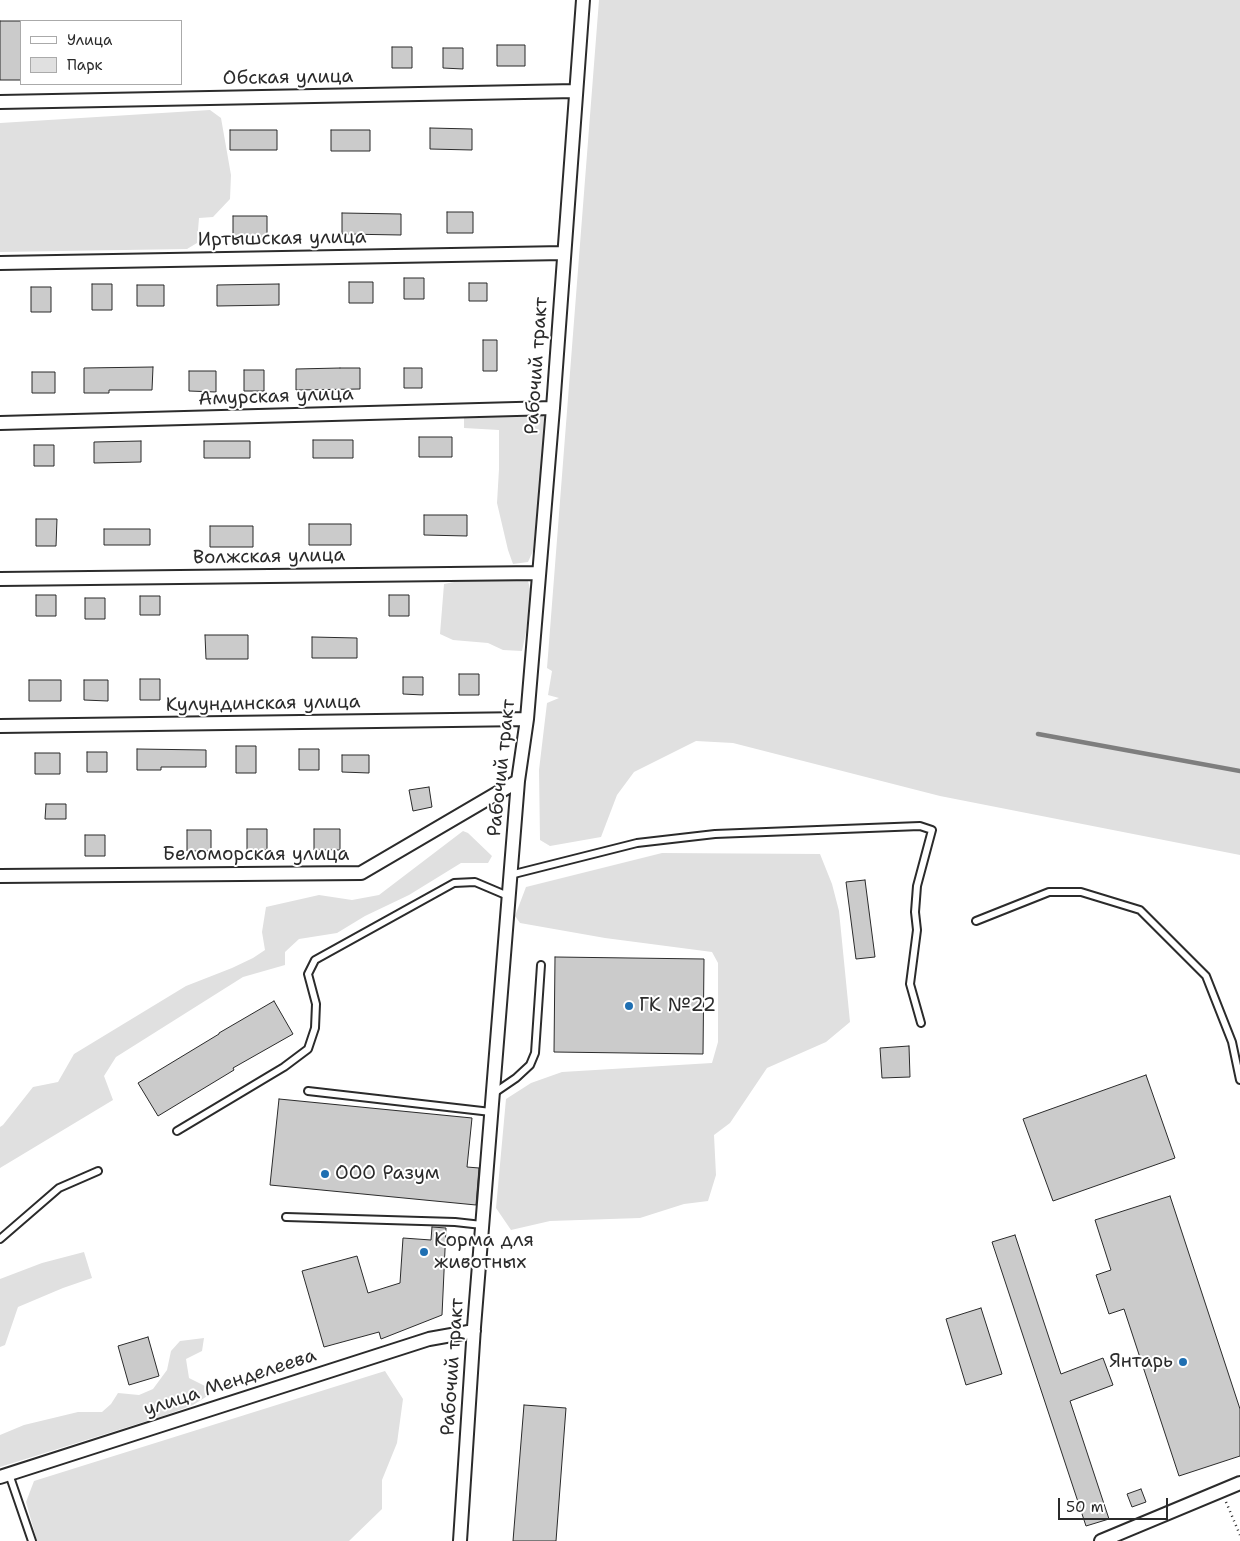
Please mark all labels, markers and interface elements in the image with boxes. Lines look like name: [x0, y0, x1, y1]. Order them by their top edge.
legend: [20, 20, 182, 85]
text: Улица: [67, 30, 112, 50]
text: Парк: [67, 55, 103, 75]
street label: Обская улица: [223, 65, 353, 91]
street label: Иртышская улица: [197, 226, 367, 252]
street label: Рабочий тракт: [521, 296, 553, 436]
street label: Амурская улица: [198, 383, 354, 411]
street label: Волжская улица: [193, 544, 345, 570]
street label: Кулундинская улица: [165, 691, 361, 717]
street label: Рабочий тракт: [483, 698, 521, 838]
street label: Беломорская улица: [163, 844, 349, 866]
place label: ГК №22: [639, 995, 716, 1017]
marker: ГК №22: [623, 1000, 635, 1012]
place label: ООО Разум: [335, 1163, 440, 1185]
marker: ООО Разум: [319, 1168, 331, 1180]
place label: Корма для животных: [434, 1230, 534, 1274]
marker: Корма для животных: [418, 1246, 430, 1258]
street label: Рабочий тракт: [437, 1297, 469, 1437]
street label: улица Менделеева: [141, 1344, 319, 1422]
place label: Янтарь: [1109, 1351, 1173, 1373]
marker: Янтарь: [1177, 1356, 1189, 1368]
scale bar: [1060, 1488, 1170, 1520]
text: 50 m: [1066, 1497, 1104, 1517]

